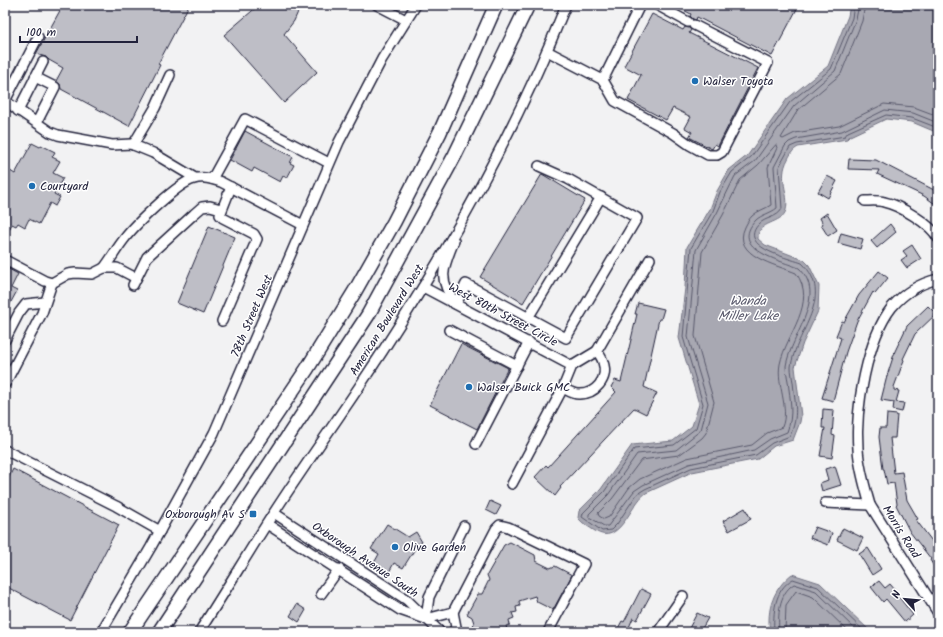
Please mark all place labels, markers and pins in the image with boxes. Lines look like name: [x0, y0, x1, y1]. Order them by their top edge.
place label: Walser Toyota: [703, 72, 774, 91]
marker: Walser Toyota: [690, 76, 700, 86]
place label: Courtyard: [40, 177, 89, 196]
marker: Courtyard: [27, 181, 37, 191]
place label: Walser Buick GMC: [477, 378, 570, 397]
marker: Walser Buick GMC: [464, 382, 474, 392]
place label: Oxborough Av S: [165, 505, 246, 524]
marker: Oxborough Av S: [248, 509, 258, 519]
place label: Olive Garden: [403, 538, 466, 557]
marker: Olive Garden: [390, 542, 400, 552]

